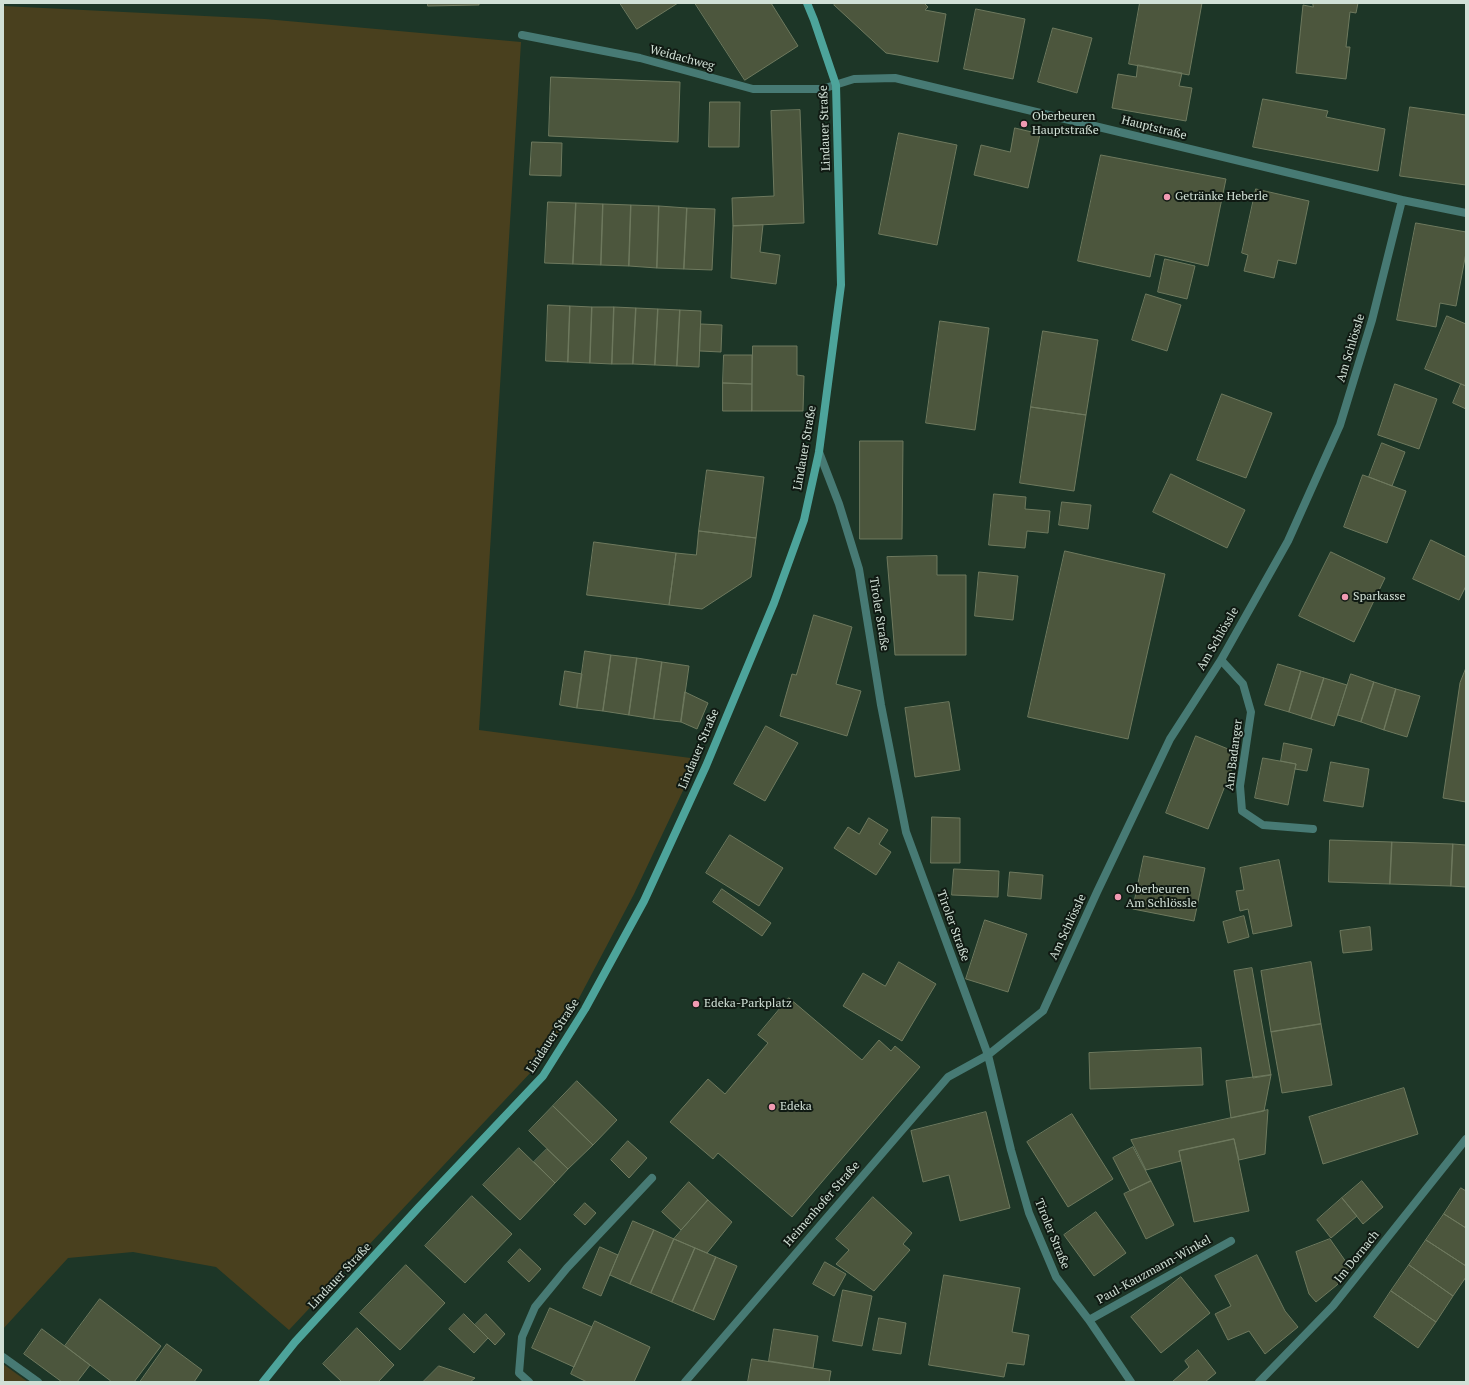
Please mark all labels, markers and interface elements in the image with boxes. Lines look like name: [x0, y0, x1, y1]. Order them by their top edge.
street label: Weidachweg: [648, 42, 716, 74]
street label: Lindauer Straße: [816, 85, 834, 171]
place label: Oberbeuren Hauptstraße: [1032, 110, 1099, 138]
street label: Hauptstraße: [1120, 113, 1188, 143]
marker: Oberbeuren Hauptstraße: [1019, 119, 1029, 129]
place label: Getränke Heberle: [1175, 190, 1268, 204]
marker: Getränke Heberle: [1162, 192, 1172, 202]
street label: Am Schlössle: [1334, 312, 1368, 384]
street label: Lindauer Straße: [790, 405, 820, 491]
street label: Tiroler Straße: [866, 576, 892, 652]
place label: Sparkasse: [1353, 590, 1406, 604]
marker: Sparkasse: [1340, 592, 1350, 602]
street label: Am Schlössle: [1194, 605, 1242, 673]
street label: Lindauer Straße: [676, 707, 722, 791]
street label: Am Badanger: [1222, 719, 1246, 791]
place label: Oberbeuren Am Schlössle: [1126, 883, 1197, 911]
street label: Tiroler Straße: [933, 888, 973, 964]
street label: Am Schlössle: [1047, 892, 1089, 962]
marker: Oberbeuren Am Schlössle: [1113, 892, 1123, 902]
street label: Lindauer Straße: [524, 996, 582, 1076]
place label: Edeka-Parkplatz: [704, 997, 792, 1011]
marker: Edeka-Parkplatz: [691, 999, 701, 1009]
place label: Edeka: [780, 1100, 812, 1114]
marker: Edeka: [767, 1102, 777, 1112]
street label: Heimenhofer Straße: [781, 1158, 863, 1250]
street label: Tiroler Straße: [1031, 1197, 1073, 1271]
street label: Im Dornach: [1332, 1228, 1382, 1286]
street label: Paul-Kauzmann-Winkel: [1094, 1233, 1214, 1307]
street label: Lindauer Straße: [305, 1240, 375, 1312]

